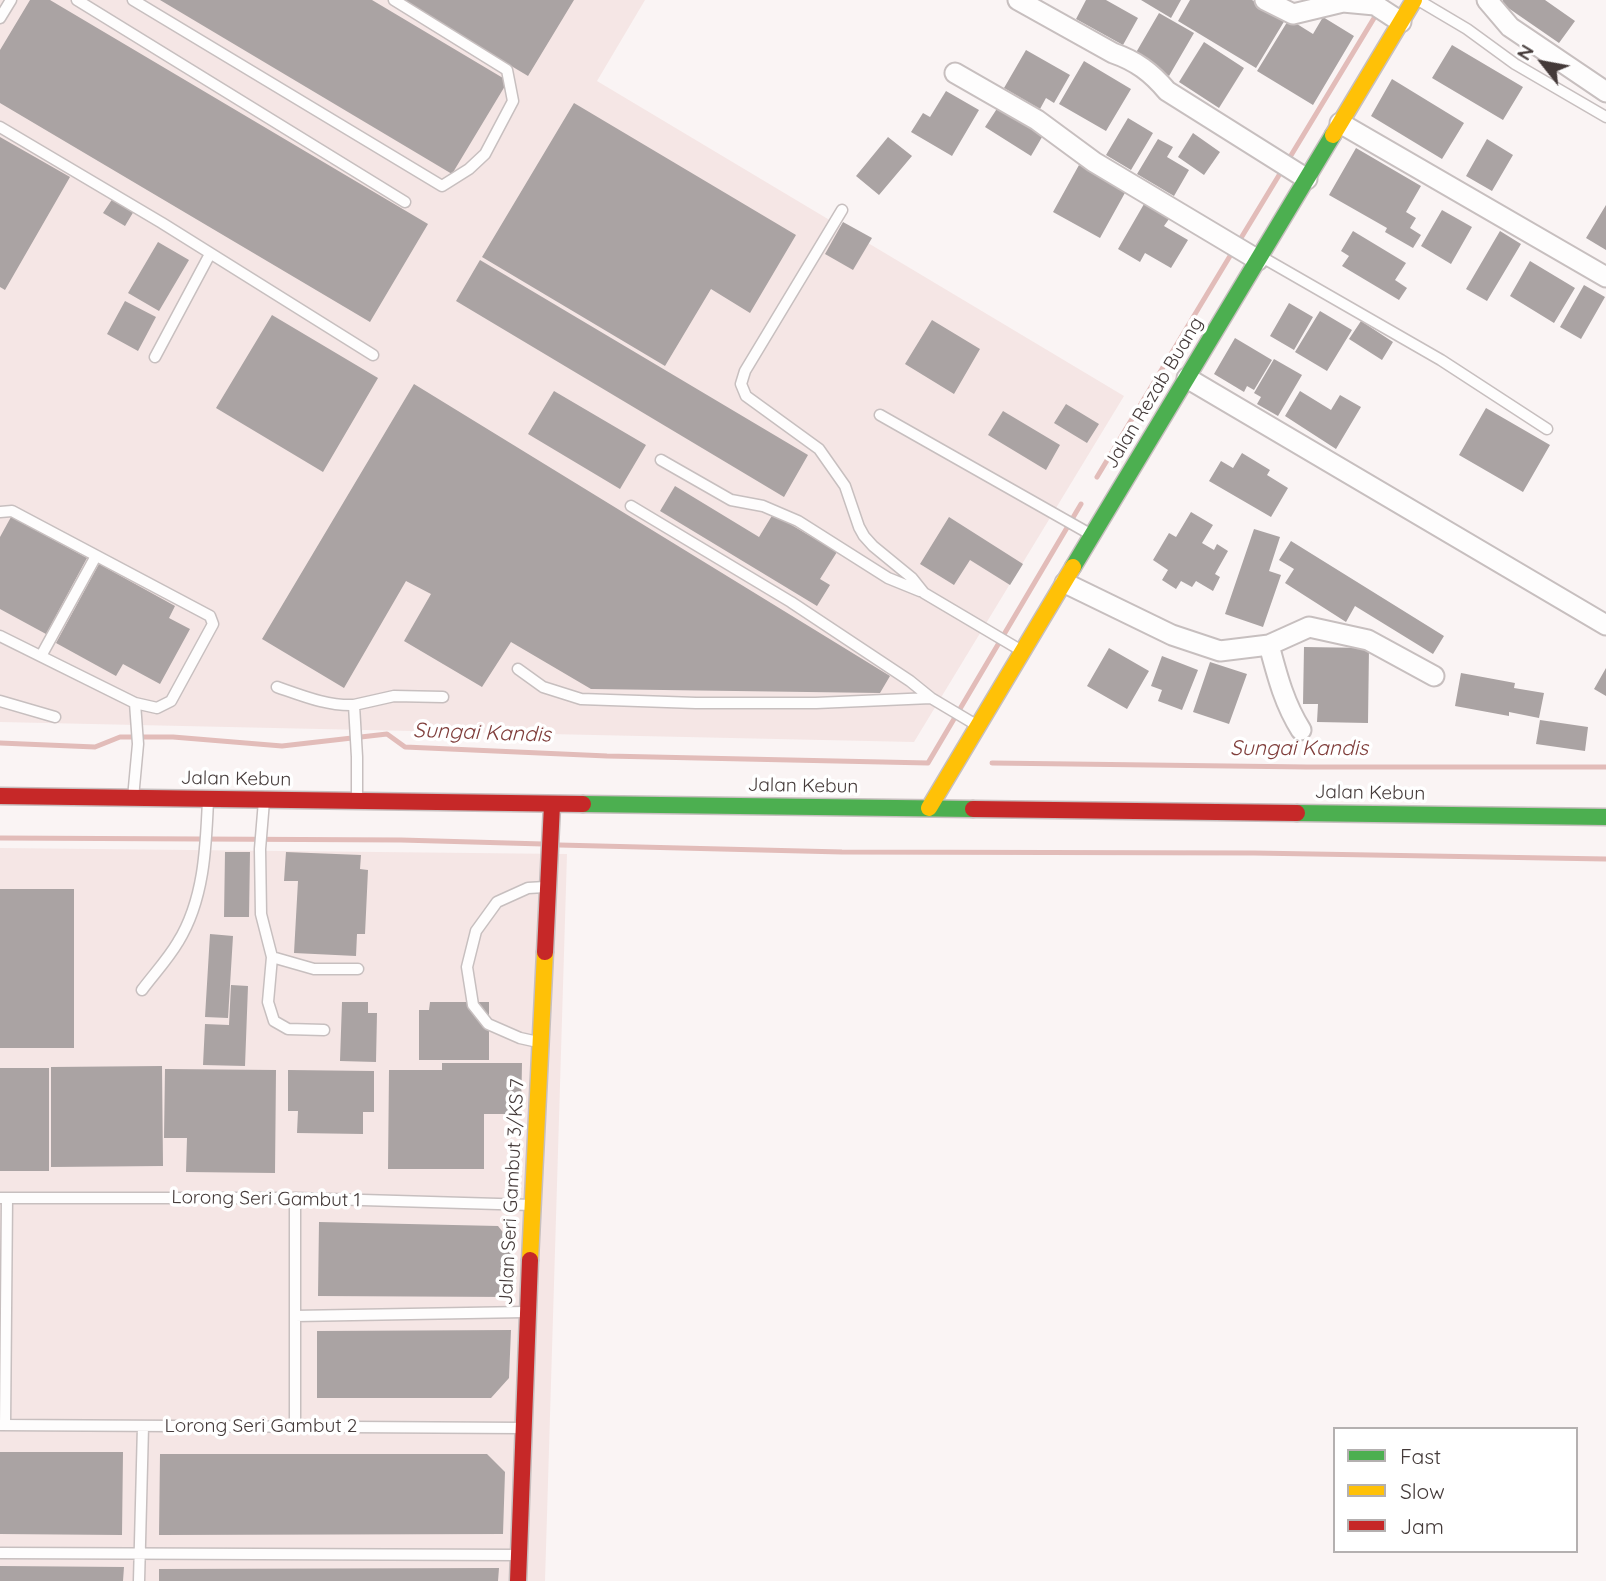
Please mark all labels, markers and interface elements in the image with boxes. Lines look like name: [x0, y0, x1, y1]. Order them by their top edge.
north arrow: [1508, 28, 1578, 98]
text: N: [1511, 40, 1539, 64]
street label: Jalan Rezab Buang: [1100, 313, 1208, 473]
water label: Sungai Kandis: [413, 718, 551, 748]
water label: Sungai Kandis: [1230, 736, 1368, 762]
street label: Jalan Kebun: [180, 767, 292, 791]
street label: Jalan Kebun: [747, 774, 859, 798]
street label: Jalan Kebun: [1314, 781, 1426, 805]
street label: Jalan Seri Gambut 3/KS 7: [495, 1078, 529, 1306]
street label: Lorong Seri Gambut 1: [171, 1186, 361, 1212]
street label: Lorong Seri Gambut 2: [165, 1415, 357, 1437]
legend: [1333, 1427, 1578, 1553]
text: Fast: [1400, 1443, 1441, 1469]
text: Slow: [1400, 1478, 1445, 1504]
text: Jam: [1400, 1513, 1444, 1539]

